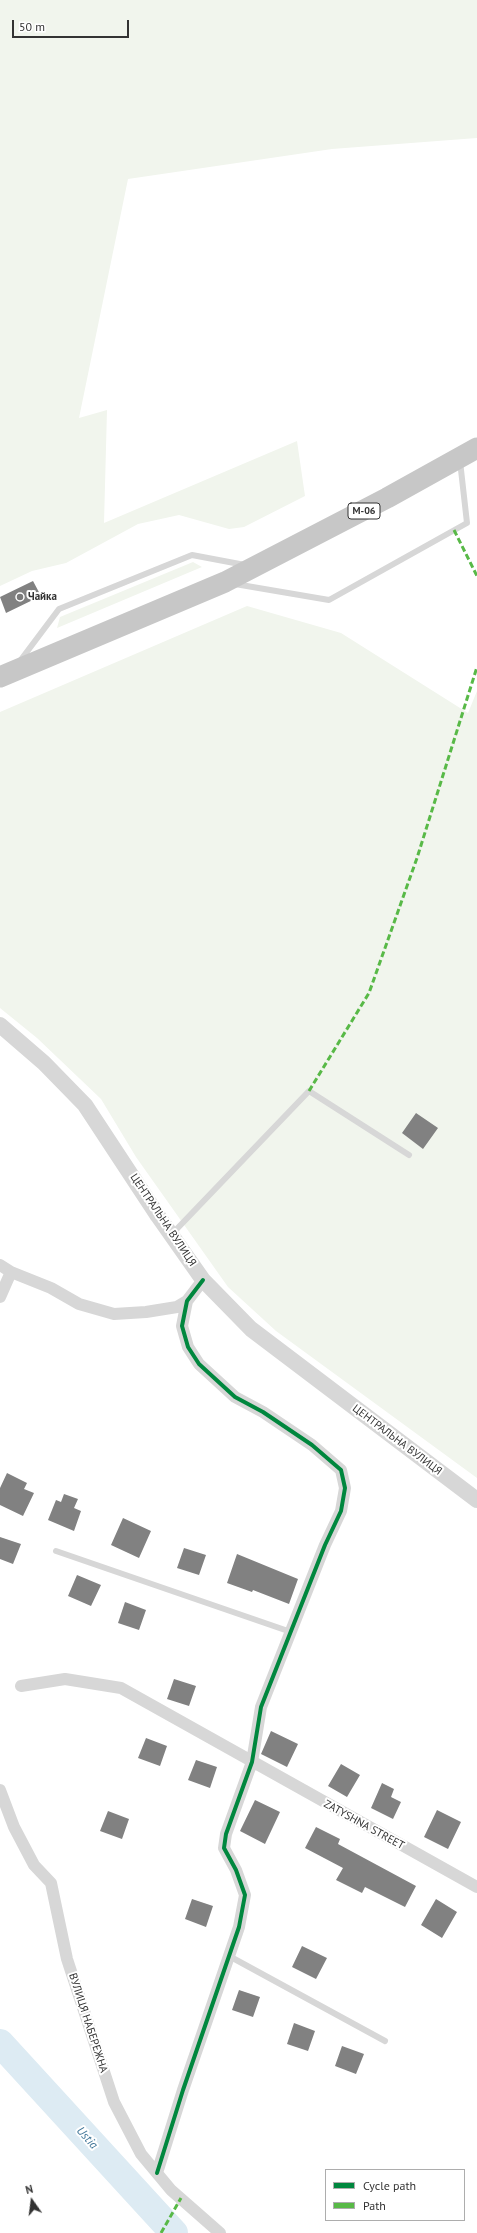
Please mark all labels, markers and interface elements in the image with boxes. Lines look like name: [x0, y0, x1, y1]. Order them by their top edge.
scale bar: [14, 12, 131, 38]
text: 50 m: [19, 19, 45, 34]
road number: М-06: [348, 503, 380, 519]
place label: Чайка: [28, 590, 57, 604]
marker: Чайка: [15, 592, 25, 602]
street label: ЦЕНТРАЛЬНА ВУЛИЦЯ: [127, 1171, 199, 1269]
street label: ЦЕНТРАЛЬНА ВУЛИЦЯ: [350, 1402, 444, 1478]
street label: ZATYSHNA STREET: [321, 1797, 407, 1853]
street label: ВУЛИЦЯ НАБЕРЕЖНА: [66, 1972, 110, 2074]
water label: Ustia: [73, 2124, 101, 2152]
legend: [325, 2169, 465, 2221]
text: Cycle path: [363, 2178, 416, 2193]
north arrow: [12, 2181, 52, 2221]
text: N: [24, 2182, 34, 2197]
text: Path: [363, 2198, 386, 2213]

